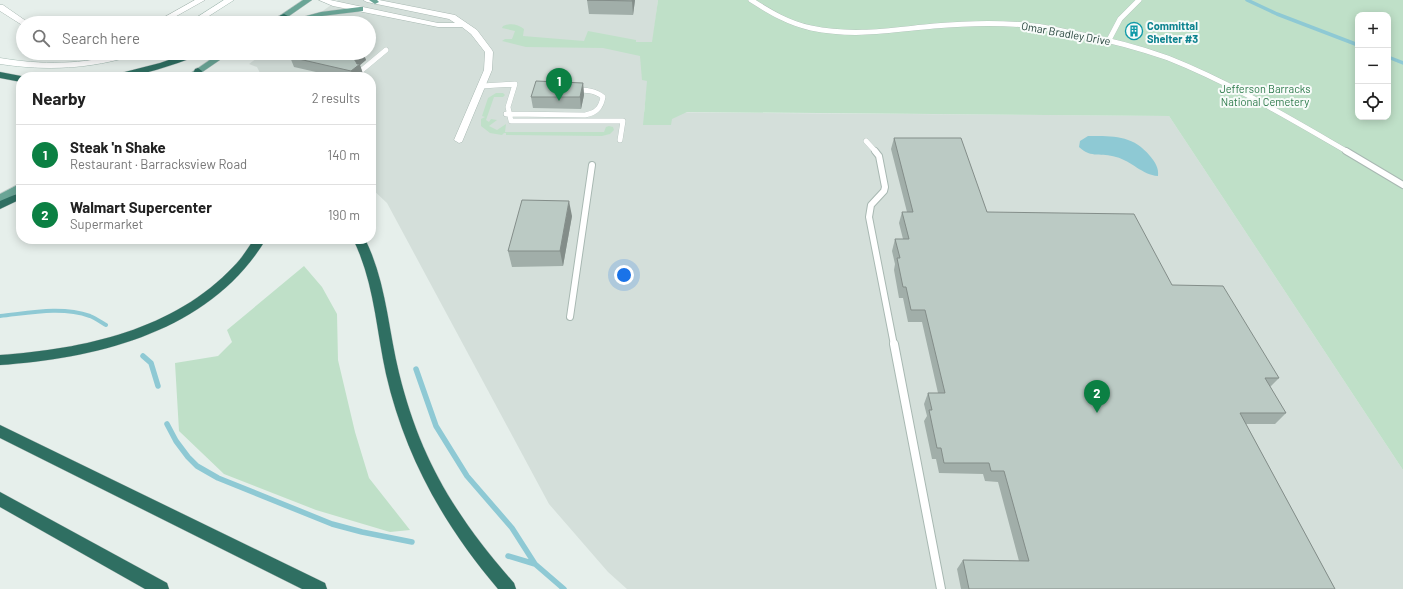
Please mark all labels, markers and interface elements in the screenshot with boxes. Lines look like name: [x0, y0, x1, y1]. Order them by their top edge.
map controls: [1355, 12, 1391, 120]
button: +: [1355, 12, 1391, 48]
search box: [16, 16, 376, 60]
street label: Omar Bradley Drive: [1020, 19, 1112, 47]
place label: Committal Shelter #3: [1147, 19, 1198, 45]
building icon: Committal Shelter #3: [1124, 21, 1144, 41]
icon: search: [30, 27, 52, 49]
text: Search here: [62, 29, 140, 47]
button: −: [1355, 48, 1391, 84]
pin: 1: [546, 68, 572, 101]
park label: Jefferson Barracks National Cemetery: [1219, 82, 1311, 108]
button: locate: [1355, 84, 1391, 120]
text: Nearby: [32, 88, 86, 108]
text: 2 results: [312, 90, 360, 106]
text: Steak 'n Shake: [70, 138, 166, 156]
text: 1: [43, 147, 47, 163]
text: 140 m: [328, 147, 360, 163]
text: Restaurant · Barracksview Road: [70, 156, 247, 172]
text: Walmart Supercenter: [70, 198, 212, 216]
text: 2: [41, 207, 49, 223]
text: 190 m: [328, 207, 360, 223]
text: Supermarket: [70, 216, 143, 232]
your location: [614, 265, 634, 285]
pin: 2: [1084, 380, 1110, 413]

